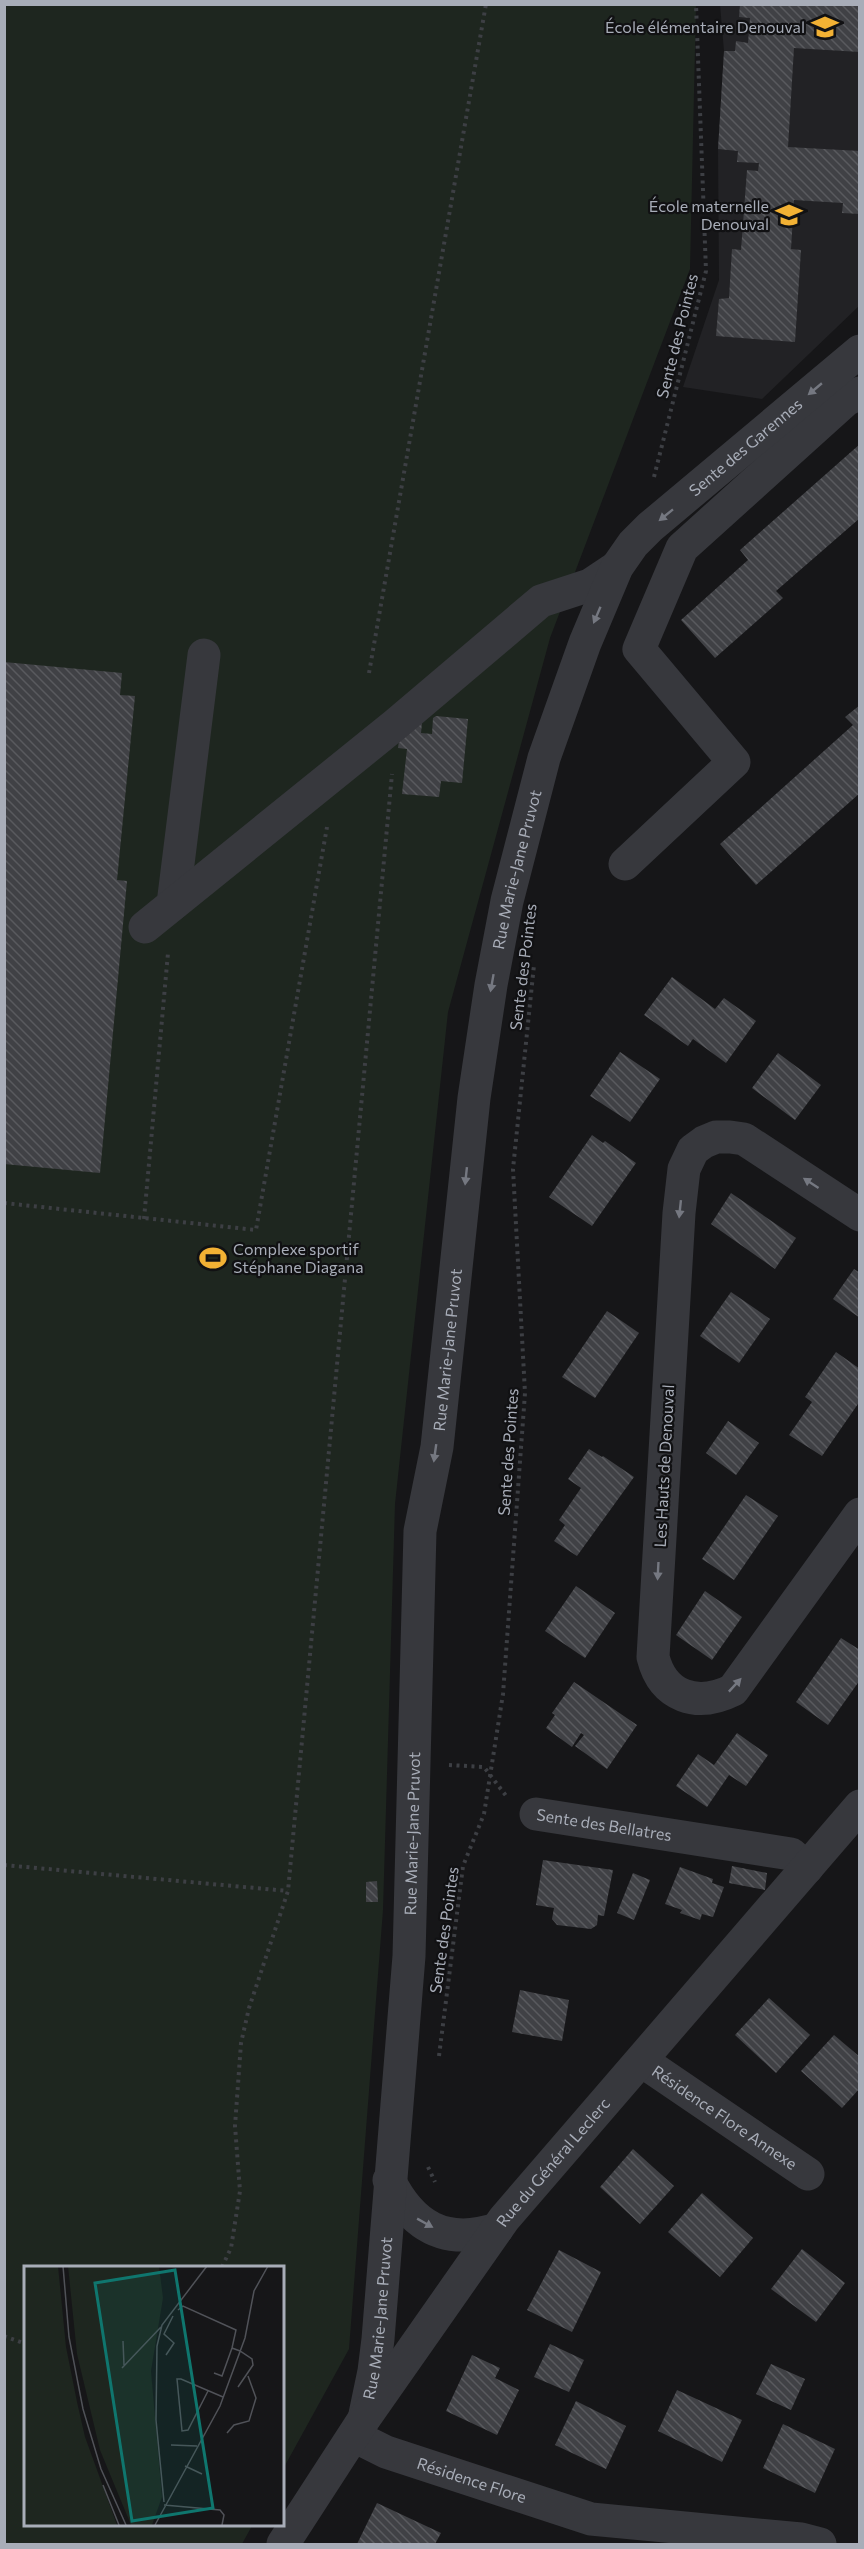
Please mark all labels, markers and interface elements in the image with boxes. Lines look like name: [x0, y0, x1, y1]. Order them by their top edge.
school or university icon: École élémentaire Denouval: [810, 12, 840, 42]
place label: École élémentaire Denouval: [605, 17, 805, 36]
place label: École maternelle Denouval: [649, 196, 769, 233]
school or university icon: École maternelle Denouval: [774, 200, 804, 230]
street label: Sente des Pointes: [652, 272, 701, 400]
one-way arrow: [808, 382, 823, 395]
street label: Sente des Garennes: [685, 394, 806, 499]
one-way arrow: [658, 508, 673, 520]
one-way arrow: [593, 606, 602, 623]
street label: Rue Marie-Jane Pruvot: [488, 787, 545, 951]
street label: Sente des Pointes: [505, 902, 540, 1031]
one-way arrow: [487, 973, 496, 992]
one-way arrow: [461, 1167, 471, 1186]
one-way arrow: [803, 1177, 819, 1189]
one-way arrow: [675, 1199, 684, 1218]
place label: Complexe sportif Stéphane Diagana: [233, 1239, 364, 1276]
sports icon: Complexe sportif Stéphane Diagana: [198, 1243, 228, 1273]
street label: Rue Marie-Jane Pruvot: [429, 1267, 465, 1432]
street label: Les Hauts de Denouval: [650, 1384, 677, 1548]
street label: Sente des Pointes: [494, 1388, 521, 1516]
one-way arrow: [431, 1444, 440, 1463]
one-way arrow: [653, 1561, 662, 1580]
one-way arrow: [728, 1678, 742, 1693]
street label: Rue Marie-Jane Pruvot: [400, 1751, 423, 1916]
street label: Sente des Bellatres: [535, 1804, 673, 1844]
street label: Sente des Pointes: [425, 1865, 462, 1994]
street label: Résidence Flore Annexe: [649, 2061, 801, 2173]
street label: Rue du Général Leclerc: [492, 2094, 613, 2230]
one-way arrow: [417, 2218, 434, 2228]
street label: Rue Marie-Jane Pruvot: [358, 2236, 395, 2401]
inset map: [24, 2266, 284, 2525]
street label: Résidence Flore: [415, 2453, 529, 2506]

